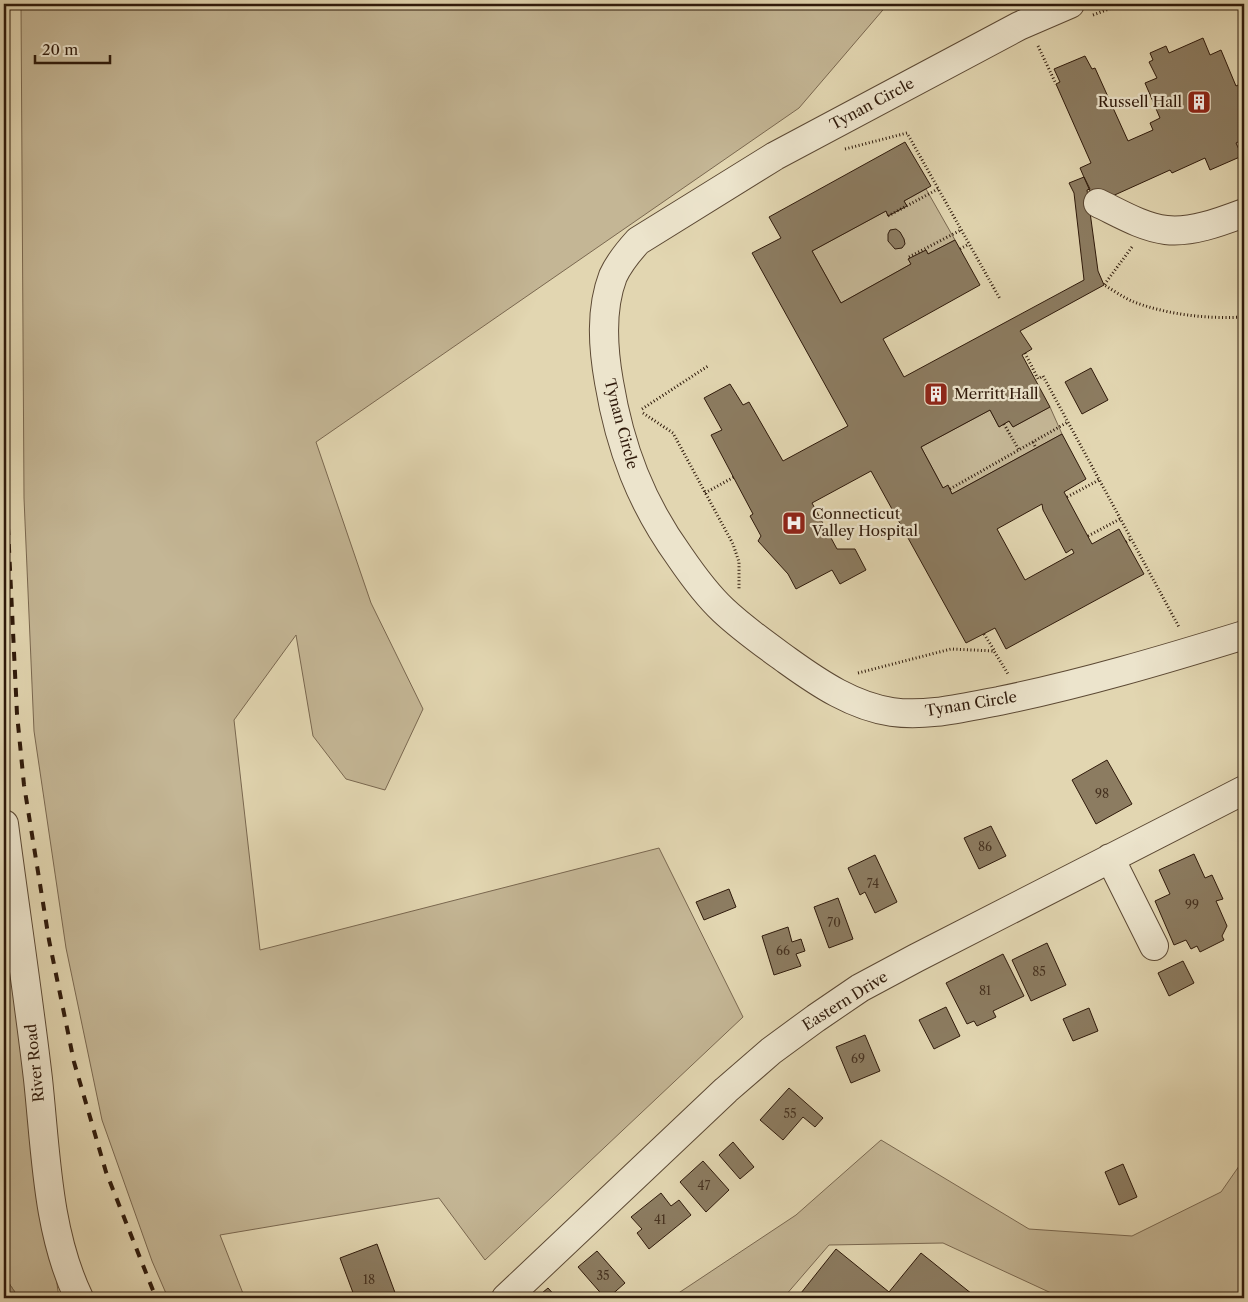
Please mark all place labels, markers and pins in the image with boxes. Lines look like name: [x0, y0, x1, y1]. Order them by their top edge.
building icon: Russell Hall: [1186, 89, 1212, 115]
place label: Russell Hall: [1098, 92, 1183, 111]
building icon: Merritt Hall: [923, 381, 949, 407]
place label: Merritt Hall: [954, 384, 1039, 403]
place label: Connecticut Valley Hospital: [811, 504, 918, 540]
hospital icon: Connecticut Valley Hospital: [781, 510, 807, 536]

